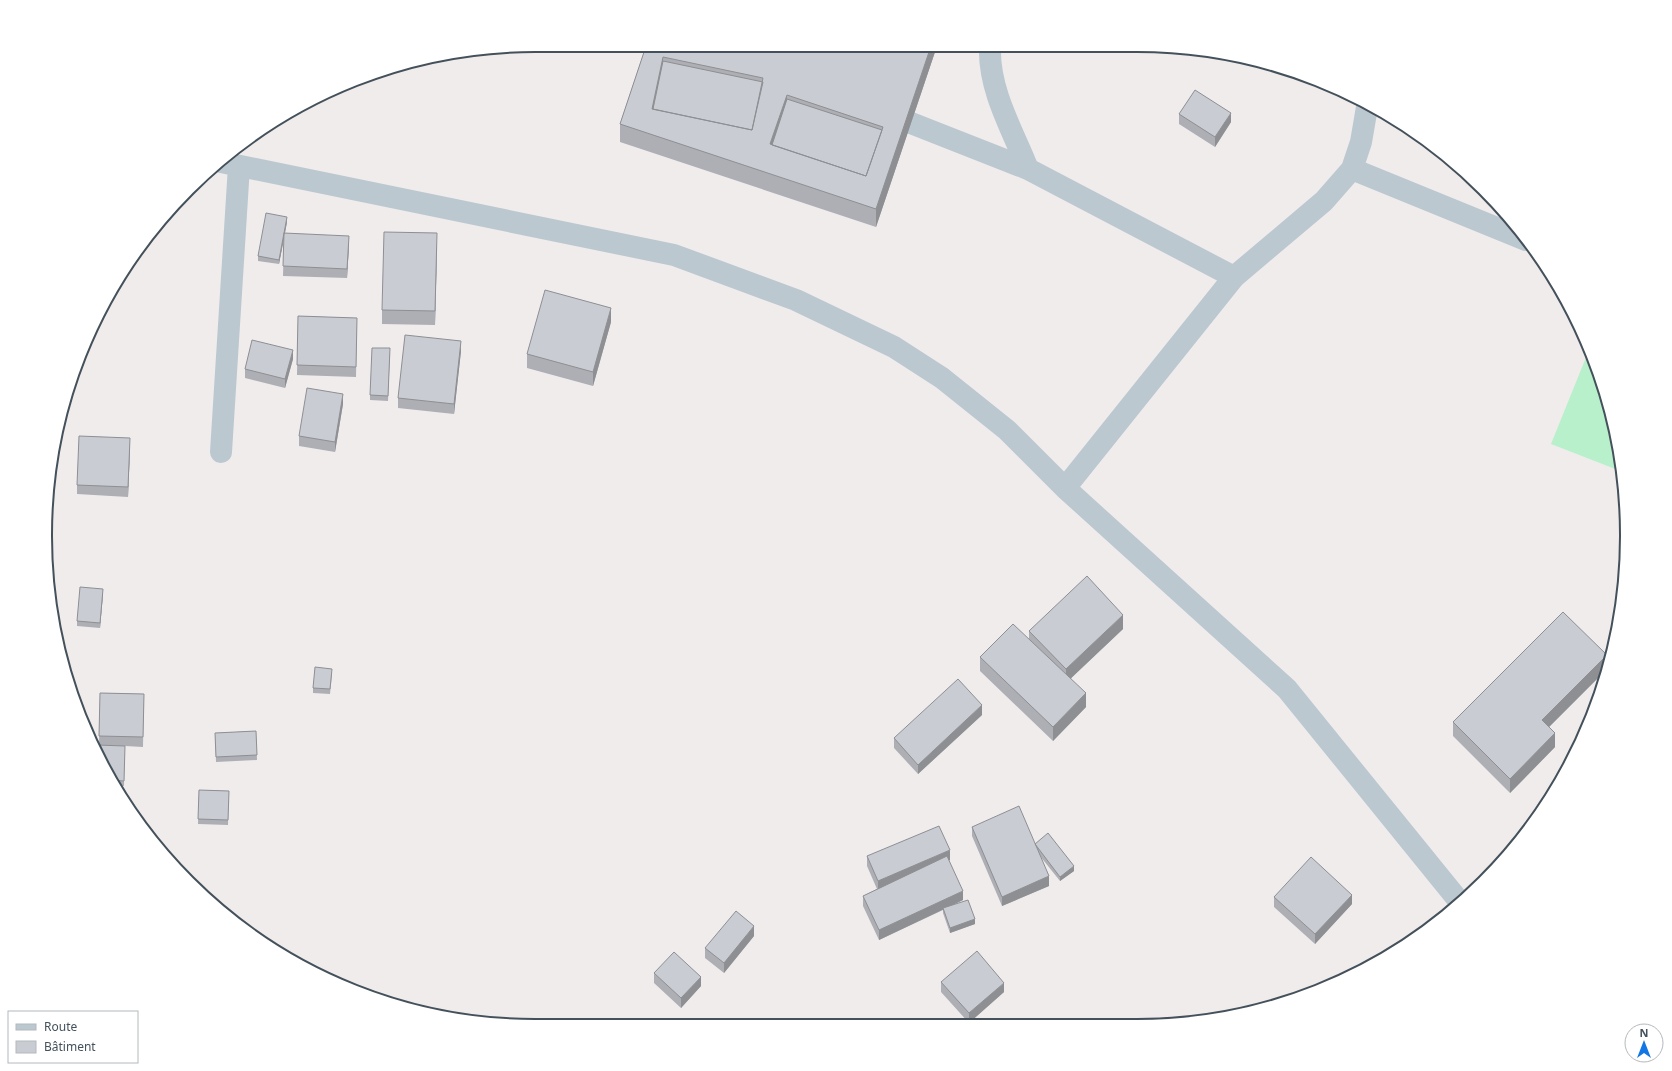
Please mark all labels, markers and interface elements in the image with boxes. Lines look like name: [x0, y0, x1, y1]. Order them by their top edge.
legend: [8, 1011, 138, 1063]
text: Route: [44, 1018, 77, 1035]
north arrow: [1624, 1023, 1664, 1063]
text: N: [1640, 1025, 1648, 1040]
text: Bâtiment: [44, 1038, 96, 1055]

